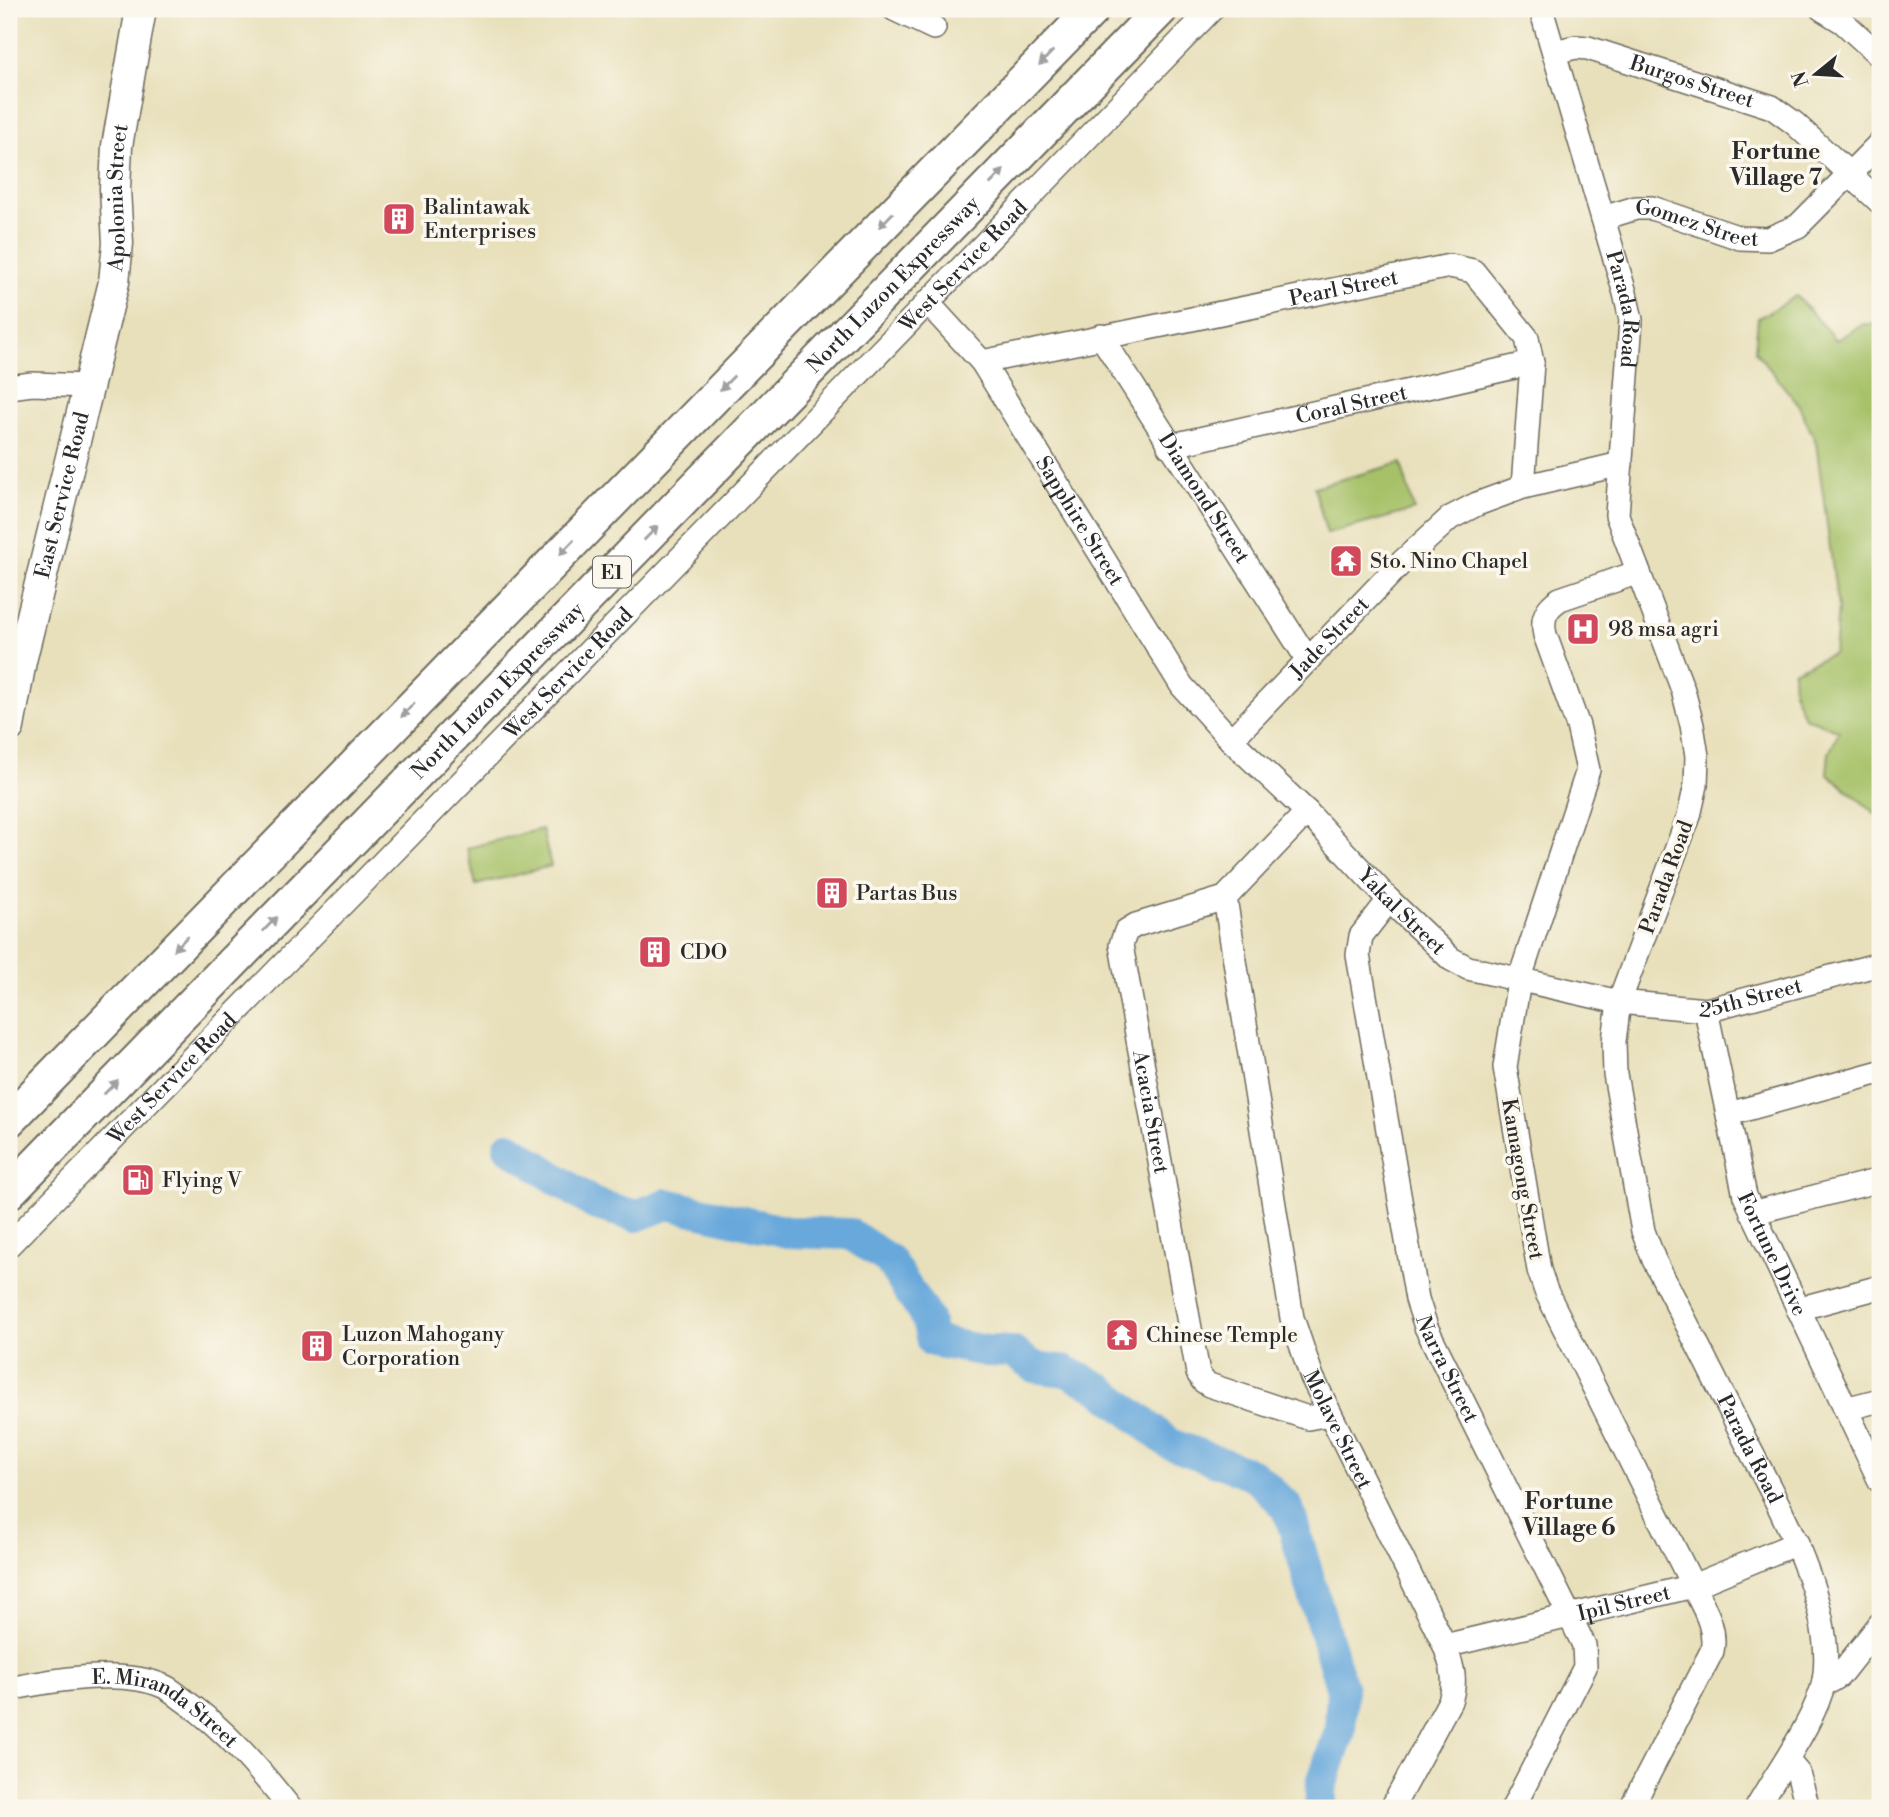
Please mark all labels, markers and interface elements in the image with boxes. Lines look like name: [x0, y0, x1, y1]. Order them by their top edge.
north arrow: [1780, 38, 1850, 108]
one-way arrow: [1037, 49, 1054, 66]
street label: Burgos Street: [1626, 50, 1758, 115]
text: N: [1787, 68, 1815, 90]
street label: Apolonia Street: [103, 121, 135, 274]
district label: Fortune Village 7: [1729, 138, 1822, 192]
one-way arrow: [989, 168, 1006, 185]
street label: North Luzon Expressway: [802, 190, 986, 379]
place label: Balintawak Enterprises: [423, 195, 536, 245]
street label: West Service Road: [893, 195, 1034, 339]
street label: Gomez Street: [1636, 196, 1759, 253]
building icon: Balintawak Enterprises: [380, 200, 418, 238]
one-way arrow: [879, 211, 895, 228]
street label: Parada Road: [1599, 248, 1643, 369]
street label: Pearl Street: [1287, 265, 1401, 313]
one-way arrow: [719, 374, 736, 391]
street label: Coral Street: [1293, 380, 1410, 431]
street label: East Service Road: [30, 409, 96, 581]
street label: Diamond Street: [1152, 428, 1255, 569]
street label: Sapphire Street: [1029, 452, 1129, 591]
one-way arrow: [642, 524, 659, 541]
one-way arrow: [559, 538, 575, 555]
temple icon: Sto. Nino Chapel: [1327, 542, 1365, 580]
place label: Sto. Nino Chapel: [1370, 549, 1528, 575]
road number: E1: [593, 556, 631, 587]
street label: Jade Street: [1284, 592, 1376, 685]
street label: North Luzon Expressway: [406, 597, 591, 785]
street label: West Service Road: [498, 602, 639, 745]
hospital icon: 98 msa agri: [1564, 610, 1602, 648]
place label: 98 msa agri: [1608, 617, 1719, 643]
one-way arrow: [400, 702, 416, 718]
street label: Parada Road: [1634, 817, 1700, 938]
street label: Yakal Street: [1351, 862, 1451, 961]
building icon: Partas Bus: [813, 874, 851, 912]
place label: Partas Bus: [856, 881, 957, 907]
one-way arrow: [261, 916, 277, 933]
building icon: CDO: [636, 933, 674, 971]
one-way arrow: [173, 935, 189, 951]
place label: CDO: [680, 940, 727, 966]
street label: 25th Street: [1698, 973, 1805, 1024]
street label: West Service Road: [102, 1008, 243, 1151]
street label: Acacia Street: [1126, 1048, 1174, 1176]
one-way arrow: [102, 1079, 118, 1096]
street label: Kamagong Street: [1495, 1097, 1549, 1262]
fuel station icon: Flying V: [119, 1161, 157, 1199]
place label: Flying V: [162, 1168, 243, 1194]
street label: Fortune Drive: [1731, 1188, 1812, 1320]
street label: Narra Street: [1409, 1312, 1484, 1428]
temple icon: Chinese Temple: [1103, 1316, 1141, 1354]
place label: Luzon Mahogany Corporation: [342, 1322, 505, 1372]
place label: Chinese Temple: [1146, 1323, 1298, 1349]
building icon: Luzon Mahogany Corporation: [298, 1327, 336, 1365]
street label: Molave Street: [1297, 1366, 1378, 1494]
street label: Parada Road: [1710, 1390, 1788, 1508]
district label: Fortune Village 6: [1522, 1488, 1615, 1542]
street label: Ipil Street: [1575, 1580, 1674, 1627]
street label: E. Miranda Street: [91, 1665, 244, 1754]

